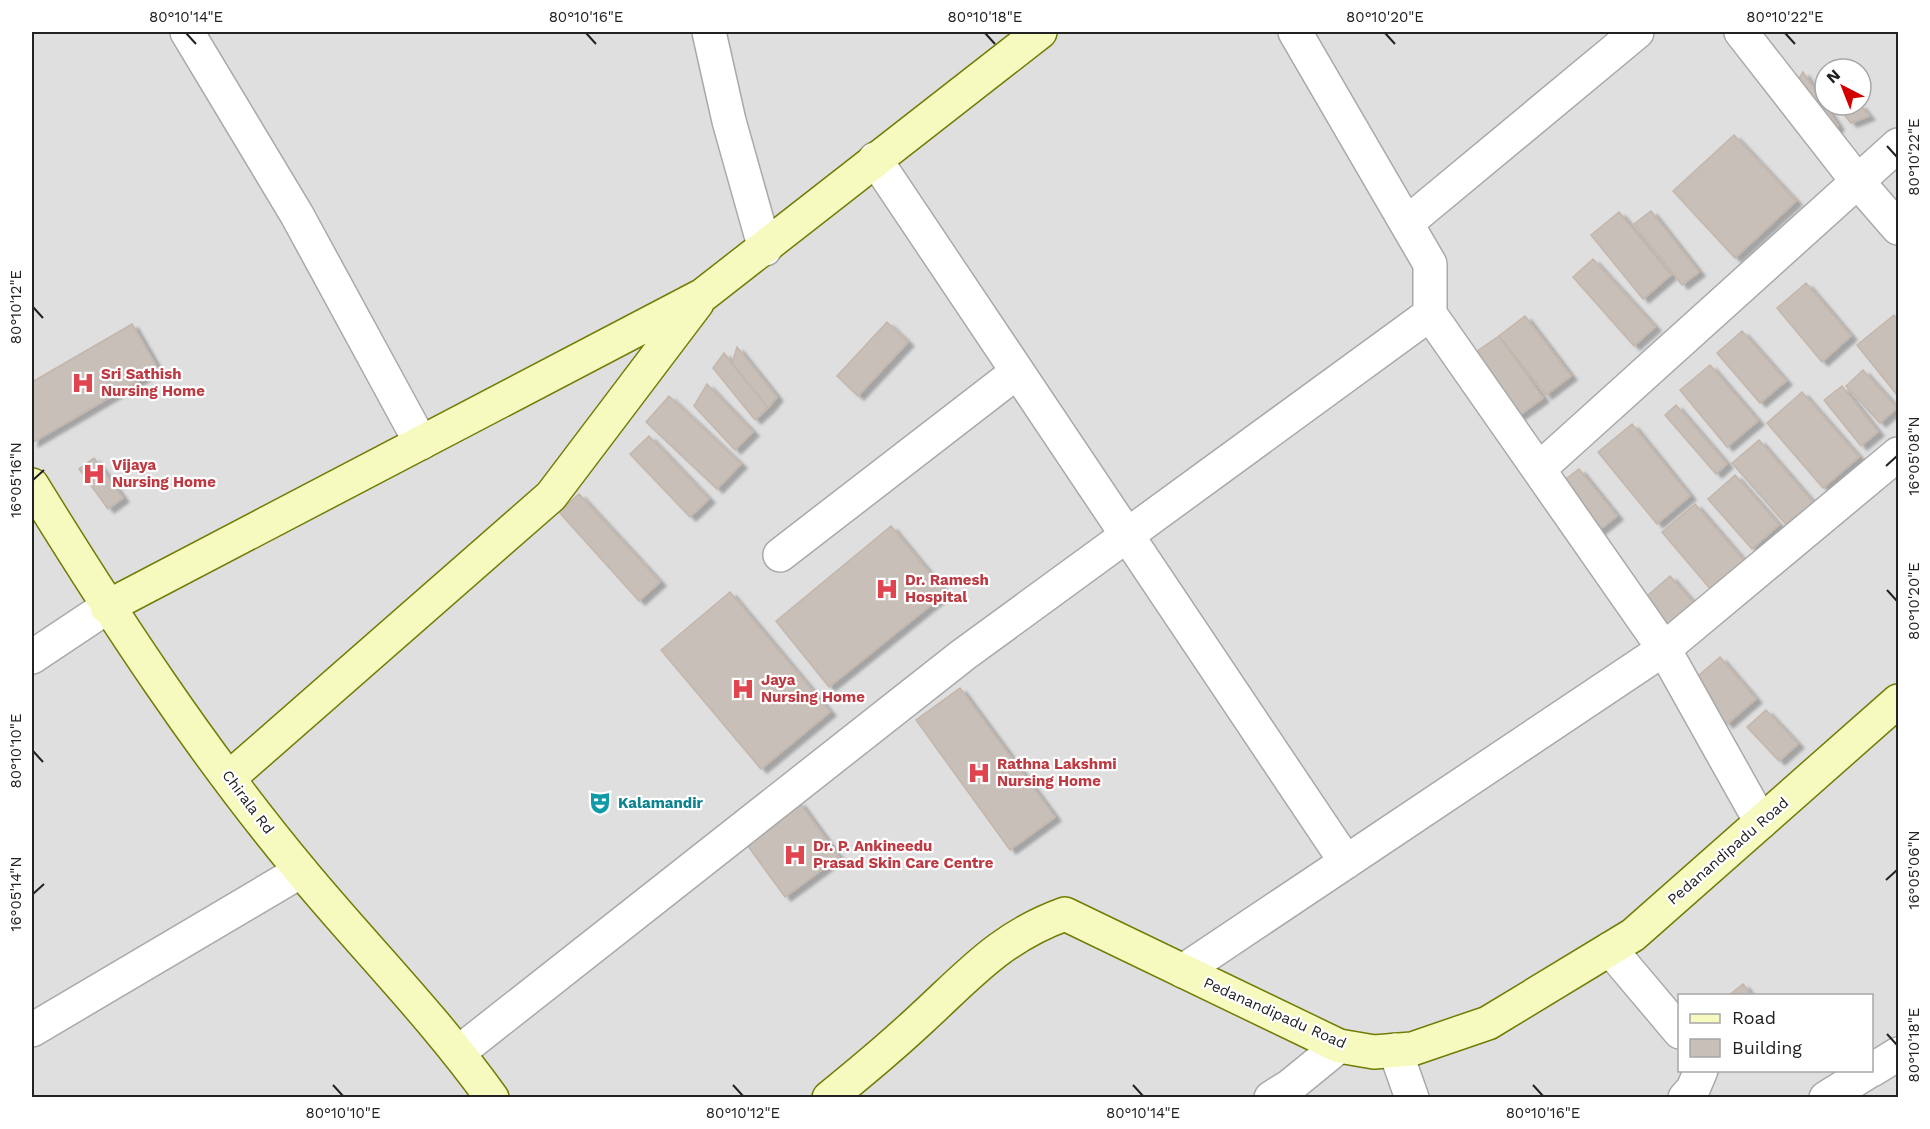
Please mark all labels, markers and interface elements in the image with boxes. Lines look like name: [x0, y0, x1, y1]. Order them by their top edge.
text: 80°10'14"E: [149, 8, 223, 26]
text: 80°10'16"E: [549, 8, 623, 26]
text: 80°10'18"E: [948, 8, 1022, 26]
text: 80°10'20"E: [1346, 8, 1424, 26]
text: 80°10'22"E: [1746, 8, 1824, 26]
north arrow: [1813, 57, 1873, 117]
text: N: [1823, 65, 1844, 87]
text: 80°10'22"E: [1905, 118, 1923, 196]
text: 80°10'12"E: [7, 270, 25, 344]
place label: Sri Sathish Nursing Home: [101, 365, 205, 400]
hospital icon: Sri Sathish Nursing Home: [70, 370, 96, 396]
text: 16°05'08"N: [1905, 416, 1923, 496]
text: 16°05'16"N: [7, 442, 25, 518]
place label: Vijaya Nursing Home: [112, 456, 216, 491]
hospital icon: Vijaya Nursing Home: [81, 461, 107, 487]
text: 80°10'20"E: [1905, 562, 1923, 640]
place label: Dr. Ramesh Hospital: [905, 571, 989, 606]
hospital icon: Dr. Ramesh Hospital: [874, 576, 900, 602]
place label: Jaya Nursing Home: [761, 671, 865, 706]
hospital icon: Jaya Nursing Home: [730, 676, 756, 702]
text: 80°10'10"E: [7, 714, 25, 788]
place label: Rathna Lakshmi Nursing Home: [997, 755, 1117, 790]
hospital icon: Rathna Lakshmi Nursing Home: [966, 760, 992, 786]
street label: Chirala Rd: [218, 767, 278, 837]
theatre icon: Kalamandir: [587, 790, 613, 816]
place label: Kalamandir: [618, 794, 704, 812]
street label: Pedanandipadu Road: [1664, 794, 1792, 908]
text: 16°05'06"N: [1905, 831, 1923, 909]
place label: Dr. P. Ankineedu Prasad Skin Care Centre: [813, 837, 994, 872]
hospital icon: Dr. P. Ankineedu Prasad Skin Care Centre: [782, 842, 808, 868]
text: 16°05'14"N: [7, 857, 25, 931]
street label: Pedanandipadu Road: [1201, 973, 1349, 1053]
legend: [1678, 994, 1873, 1072]
text: Road: [1732, 1007, 1776, 1028]
text: 80°10'18"E: [1905, 1008, 1923, 1082]
text: Building: [1732, 1037, 1802, 1058]
text: 80°10'10"E: [306, 1104, 380, 1122]
text: 80°10'12"E: [706, 1104, 780, 1122]
text: 80°10'14"E: [1106, 1104, 1180, 1122]
text: 80°10'16"E: [1506, 1104, 1580, 1122]

